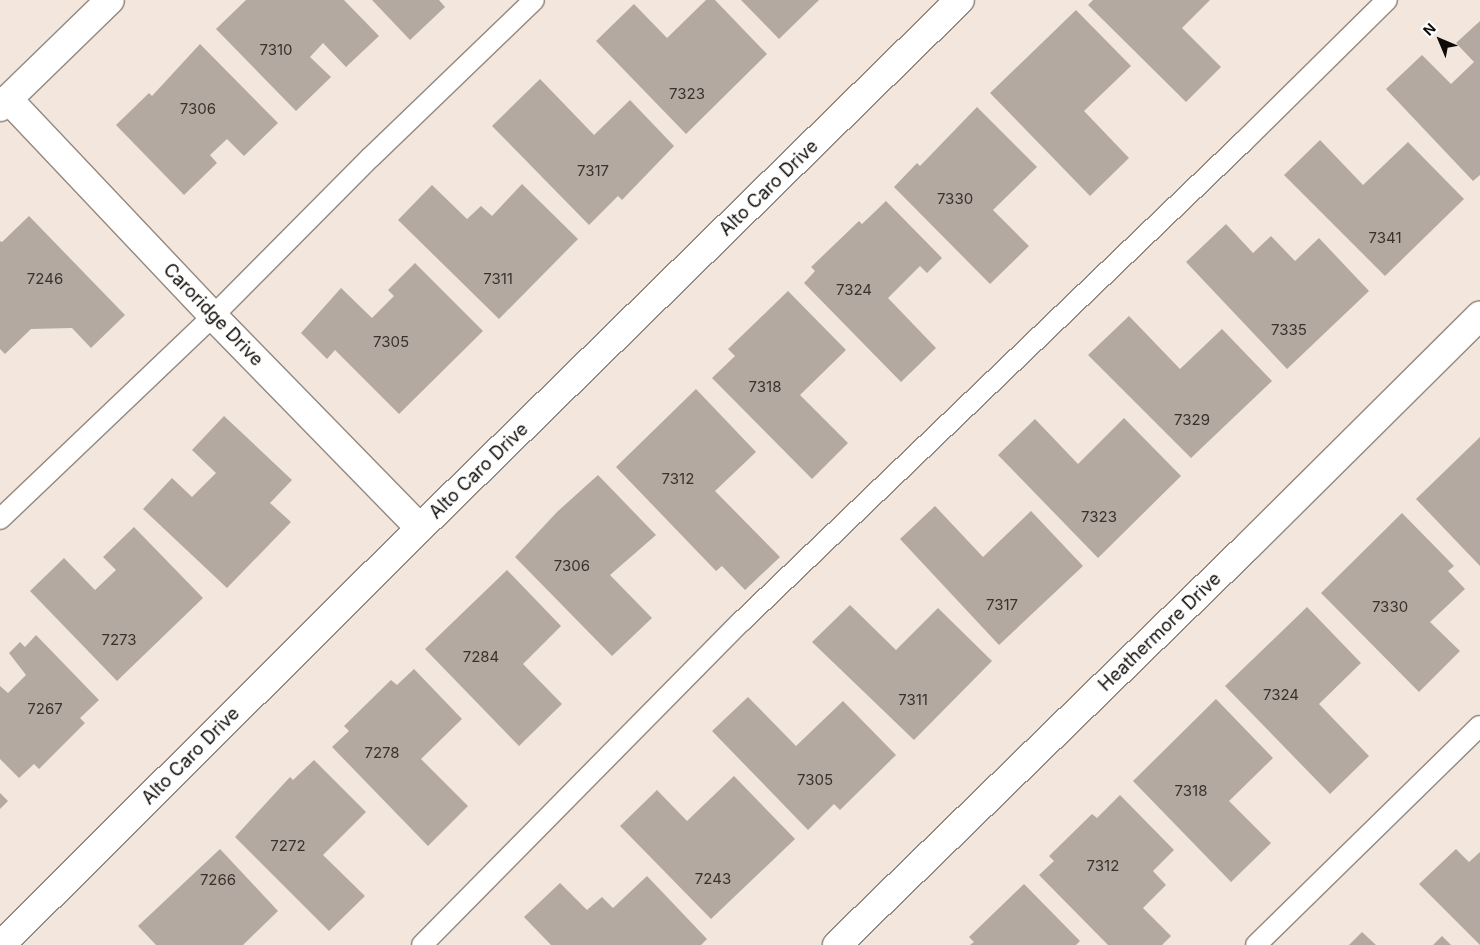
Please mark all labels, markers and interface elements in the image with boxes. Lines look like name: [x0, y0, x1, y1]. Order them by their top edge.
north arrow: [1415, 15, 1465, 65]
text: N: [1419, 19, 1439, 39]
house number: 7310: [259, 41, 293, 59]
house number: 7323: [669, 85, 705, 103]
house number: 7306: [180, 100, 216, 118]
street label: Alto Caro Drive: [715, 135, 823, 241]
house number: 7317: [577, 162, 609, 180]
house number: 7330: [937, 190, 973, 208]
house number: 7341: [1368, 229, 1402, 247]
street label: Caroridge Drive: [159, 259, 267, 371]
house number: 7246: [27, 270, 63, 288]
house number: 7311: [483, 270, 513, 288]
house number: 7324: [836, 281, 872, 299]
house number: 7335: [1271, 321, 1307, 339]
house number: 7305: [373, 333, 409, 351]
house number: 7318: [749, 378, 781, 396]
house number: 7329: [1174, 411, 1210, 429]
street label: Alto Caro Drive: [425, 418, 533, 524]
house number: 7312: [662, 470, 694, 488]
house number: 7323: [1081, 508, 1117, 526]
house number: 7306: [554, 557, 590, 575]
street label: Heathermore Drive: [1094, 568, 1226, 696]
house number: 7317: [986, 596, 1018, 614]
house number: 7330: [1372, 598, 1408, 616]
house number: 7273: [101, 631, 137, 649]
house number: 7284: [463, 648, 499, 666]
house number: 7324: [1263, 686, 1299, 704]
house number: 7311: [898, 691, 928, 709]
house number: 7267: [27, 700, 63, 718]
street label: Alto Caro Drive: [138, 703, 244, 809]
house number: 7278: [364, 744, 400, 762]
house number: 7305: [797, 771, 833, 789]
house number: 7318: [1175, 782, 1207, 800]
house number: 7272: [270, 837, 306, 855]
house number: 7312: [1087, 857, 1119, 875]
house number: 7243: [695, 870, 731, 888]
house number: 7266: [200, 871, 236, 889]

